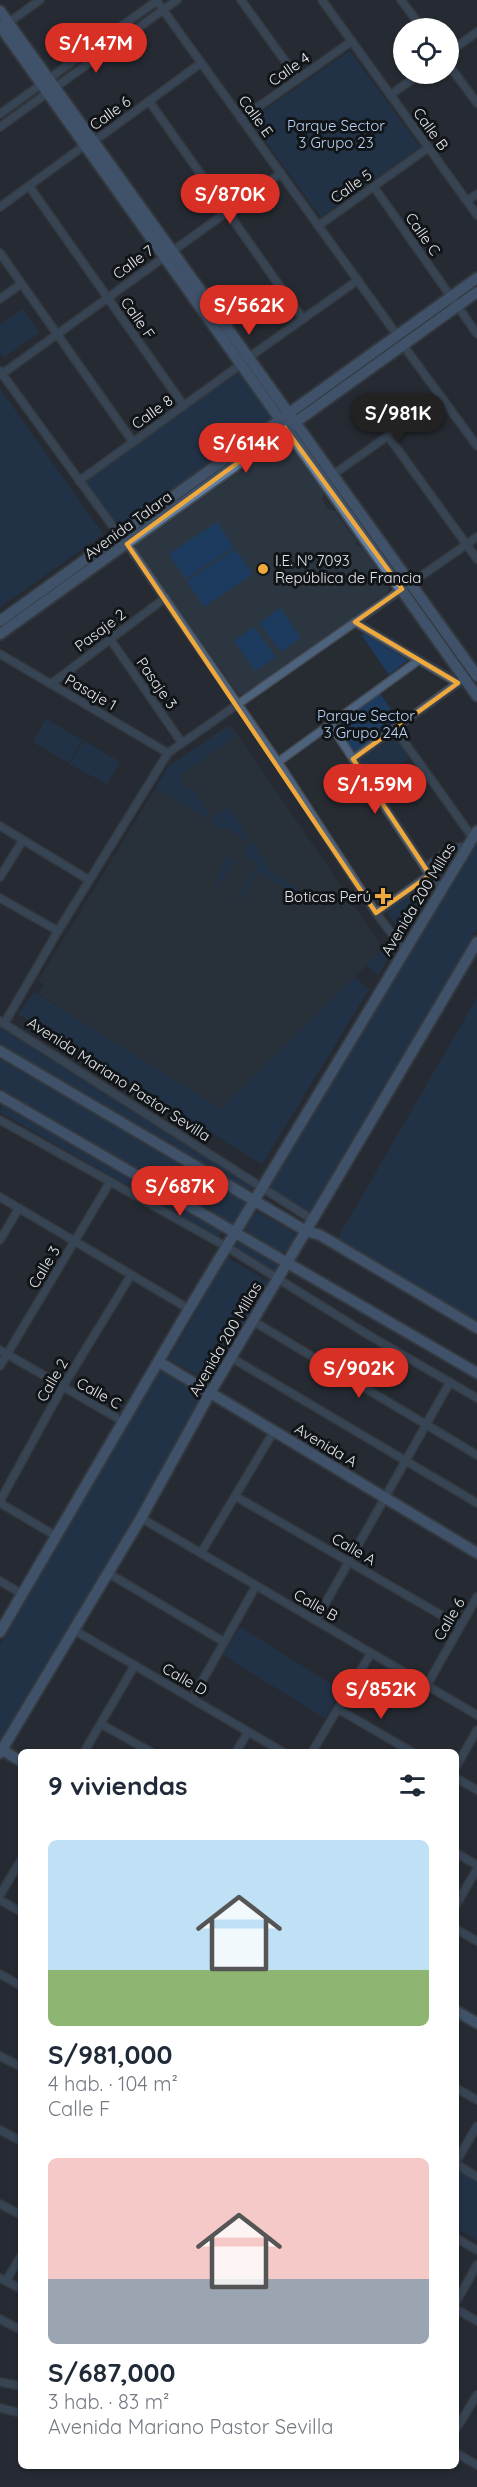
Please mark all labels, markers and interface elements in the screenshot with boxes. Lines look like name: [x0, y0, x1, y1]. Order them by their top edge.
map controls: [393, 18, 459, 84]
button: locate: [393, 18, 459, 84]
pin: S/1.47M: [41, 23, 151, 74]
text: S/1.47M: [59, 30, 133, 55]
street label: Calle 4: [265, 48, 313, 90]
street label: Calle 6: [86, 92, 134, 134]
street label: Calle E: [235, 92, 277, 140]
street label: Calle B: [409, 104, 453, 154]
park label: Parque Sector 3 Grupo 23: [287, 116, 385, 152]
street label: Calle 5: [327, 165, 375, 207]
pin: S/870K: [181, 174, 279, 225]
text: S/870K: [195, 181, 265, 206]
street label: Calle C: [401, 209, 445, 259]
street label: Calle 7: [109, 241, 157, 283]
pin: S/562K: [200, 285, 298, 336]
text: S/562K: [214, 292, 284, 317]
street label: Calle F: [117, 293, 159, 343]
street label: Calle 8: [128, 391, 176, 433]
pin: S/981K: [349, 393, 447, 444]
text: S/981K: [365, 400, 431, 425]
pin: S/614K: [197, 423, 295, 474]
text: S/614K: [213, 430, 279, 455]
street label: Avenida Talara: [80, 487, 176, 563]
place label: I.E. N° 7093 República de Francia: [275, 551, 421, 587]
marker: I.E. N° 7093 República de Francia: [256, 562, 270, 576]
street label: Pasaje 2: [71, 605, 129, 655]
street label: Pasaje 3: [132, 654, 182, 713]
street label: Pasaje 1: [62, 670, 120, 714]
park label: Parque Sector 3 Grupo 24A: [317, 706, 415, 742]
pin: S/1.59M: [320, 764, 430, 815]
text: S/1.59M: [337, 771, 413, 796]
street label: Avenida 200 Millas: [377, 839, 459, 959]
place label: Boticas Perú: [284, 887, 371, 906]
marker: Boticas Perú: [376, 889, 390, 903]
street label: Avenida Mariano Pastor Sevilla: [24, 1013, 214, 1145]
pin: S/687K: [131, 1166, 229, 1217]
text: S/687K: [145, 1173, 215, 1198]
street label: Calle 3: [24, 1242, 64, 1292]
street label: Avenida 200 Millas: [185, 1279, 265, 1399]
pin: S/902K: [310, 1348, 408, 1399]
street label: Calle 2: [32, 1355, 72, 1405]
text: S/902K: [323, 1355, 395, 1380]
street label: Calle C: [73, 1373, 125, 1413]
street label: Avenida A: [291, 1419, 361, 1471]
street label: Calle A: [328, 1529, 380, 1569]
street label: Calle B: [290, 1585, 342, 1625]
street label: Calle 6: [429, 1594, 469, 1644]
street label: Calle D: [159, 1659, 211, 1700]
pin: S/852K: [332, 1669, 430, 1720]
text: S/852K: [346, 1676, 416, 1701]
text: 9 viviendas: [48, 1769, 188, 1802]
icon: filters: [396, 1769, 429, 1802]
icon: home: [185, 1879, 293, 1987]
text: S/981,000: [48, 2038, 172, 2071]
text: 4 hab. · 104 m²: [48, 2071, 178, 2096]
text: Calle F: [48, 2096, 110, 2121]
icon: home: [185, 2197, 293, 2305]
text: S/687,000: [48, 2356, 175, 2389]
text: 3 hab. · 83 m²: [48, 2389, 169, 2414]
text: Avenida Mariano Pastor Sevilla: [48, 2414, 333, 2439]

